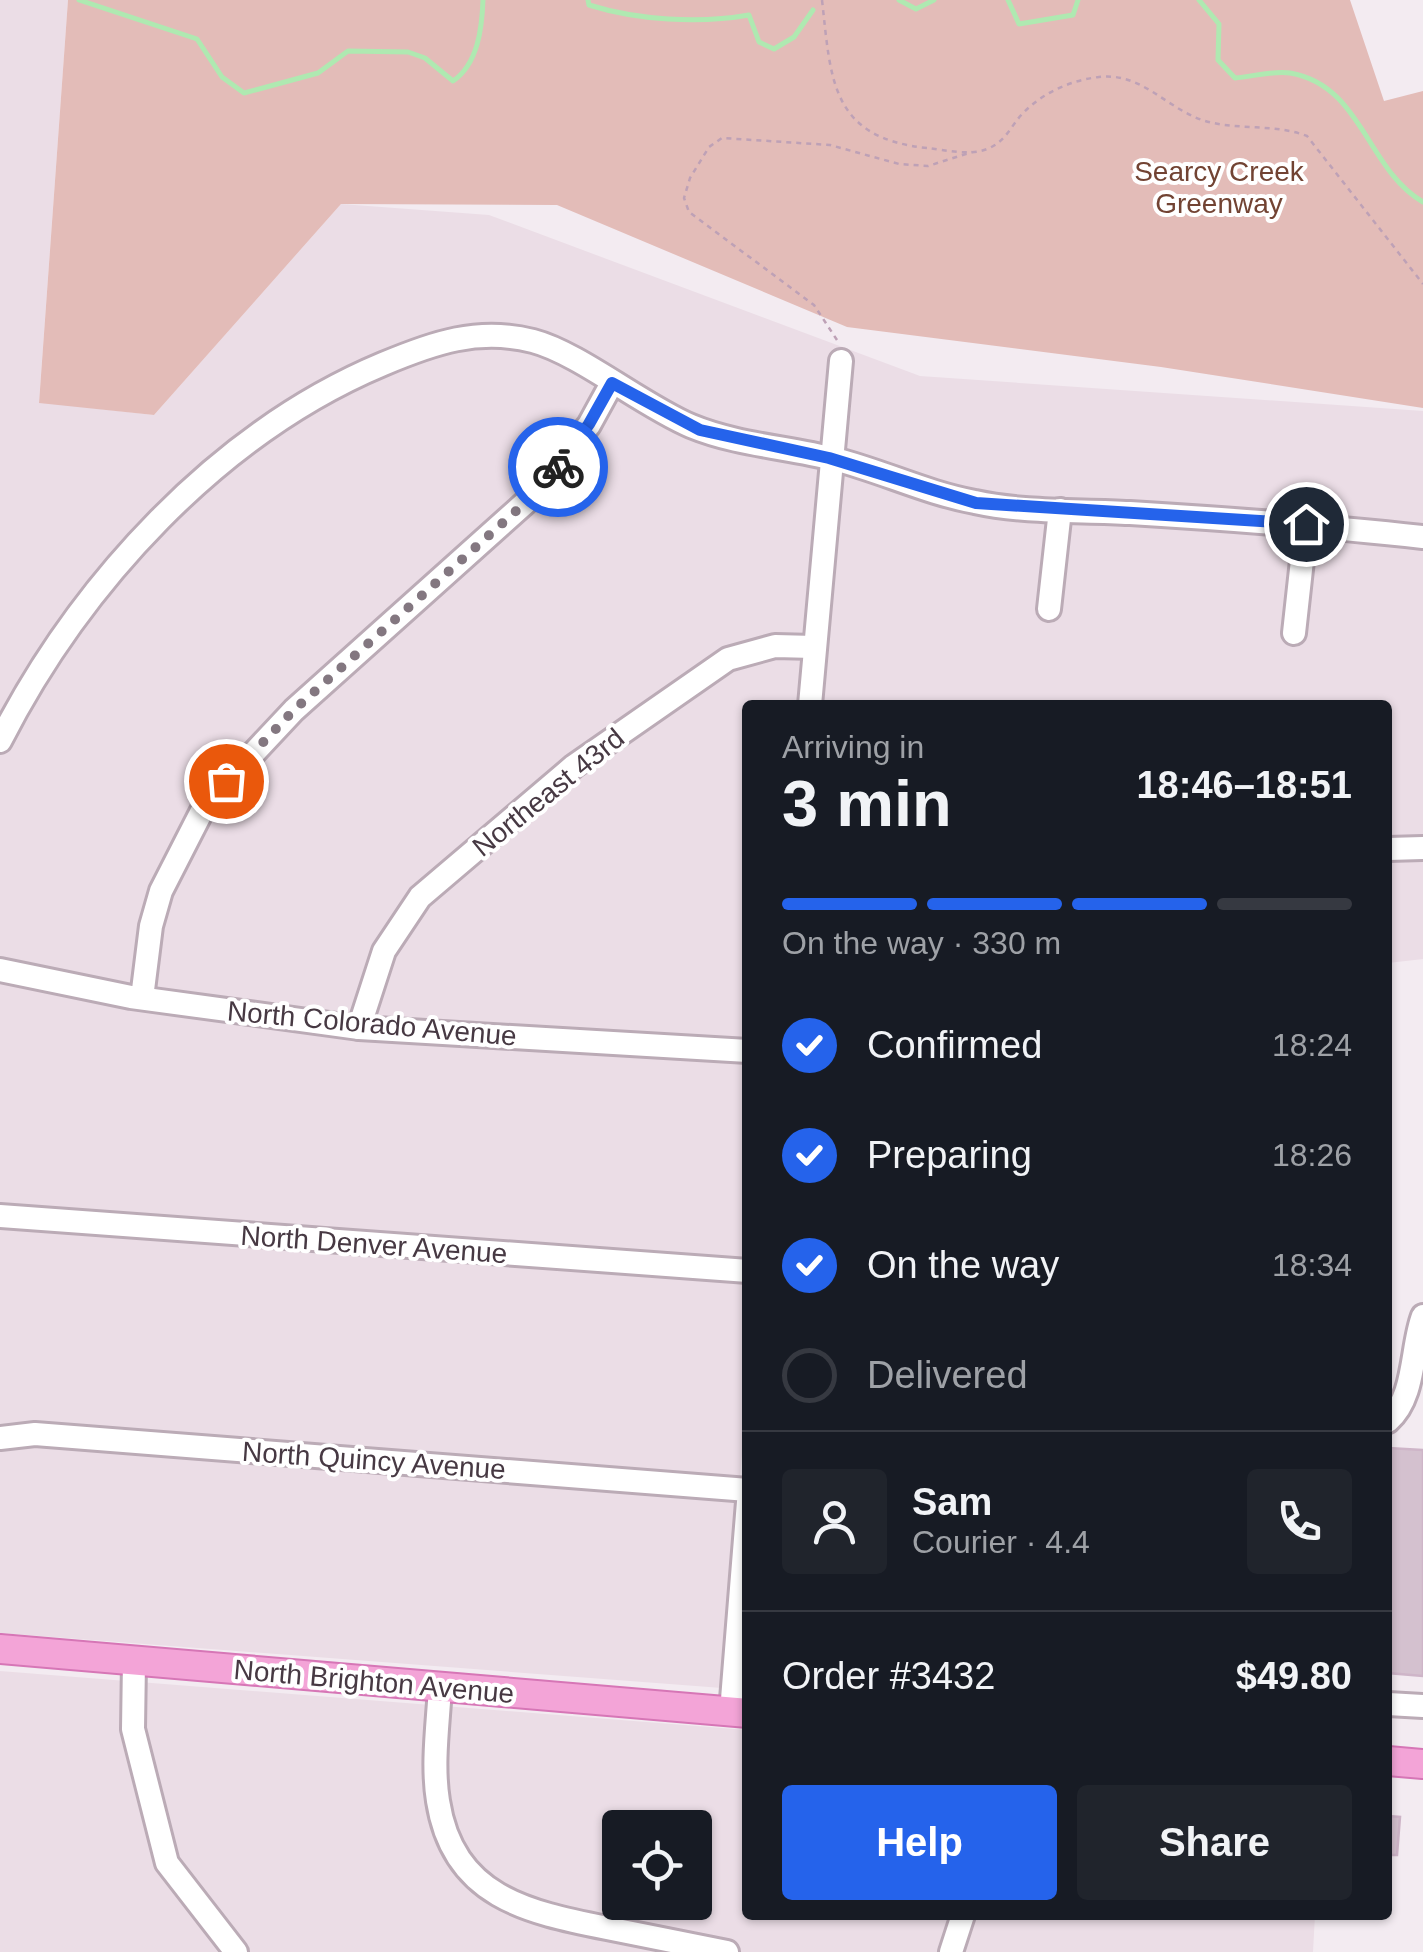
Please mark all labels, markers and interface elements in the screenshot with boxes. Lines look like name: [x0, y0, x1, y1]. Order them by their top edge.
park label: Searcy Creek Greenway: [1134, 156, 1305, 219]
courier: [508, 417, 608, 517]
icon: bike: [531, 440, 586, 495]
pin: [1264, 482, 1349, 567]
icon: home: [1279, 497, 1334, 552]
street label: Northeast 43rd: [467, 722, 630, 863]
text: Arriving in: [782, 729, 924, 765]
pin: [184, 739, 269, 824]
icon: bag: [199, 754, 254, 809]
text: 18:46–18:51: [1136, 764, 1352, 806]
text: 3 min: [782, 767, 952, 840]
text: On the way · 330 m: [782, 925, 1061, 961]
street label: North Colorado Avenue: [226, 995, 518, 1052]
icon: check: [782, 1018, 837, 1073]
text: Confirmed: [867, 1024, 1042, 1066]
text: 18:24: [1272, 1027, 1352, 1063]
icon: check: [782, 1128, 837, 1183]
text: Preparing: [867, 1134, 1032, 1176]
text: 18:26: [1272, 1137, 1352, 1173]
street label: North Denver Avenue: [240, 1220, 508, 1269]
icon: check: [782, 1238, 837, 1293]
text: On the way: [867, 1244, 1059, 1286]
text: 18:34: [1272, 1247, 1352, 1283]
text: Delivered: [867, 1354, 1028, 1396]
street label: North Quincy Avenue: [241, 1436, 507, 1485]
button: person: [782, 1469, 887, 1574]
button: phone: [1247, 1469, 1352, 1574]
text: Sam: [912, 1481, 992, 1523]
text: Courier · 4.4: [912, 1524, 1090, 1560]
street label: North Brighton Avenue: [233, 1654, 515, 1709]
text: Order #3432: [782, 1655, 995, 1697]
text: $49.80: [1236, 1655, 1352, 1697]
button: Help: [782, 1785, 1057, 1900]
button: Share: [1077, 1785, 1352, 1900]
map controls: [602, 1810, 712, 1920]
button: locate: [602, 1810, 712, 1920]

